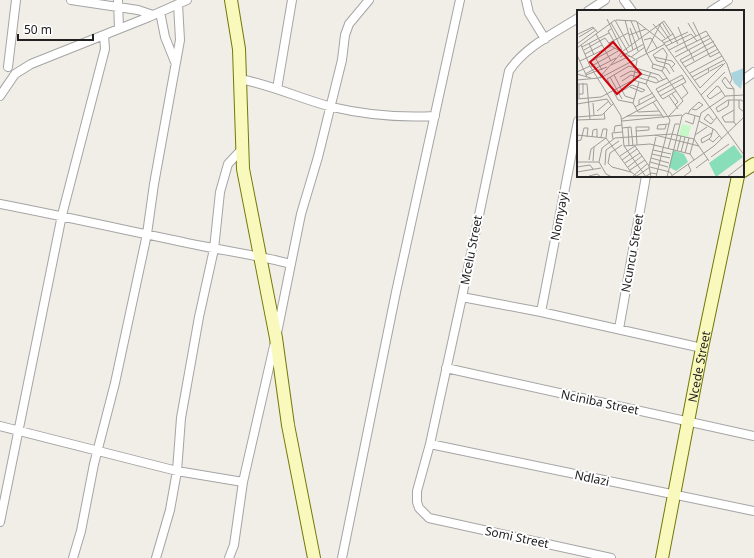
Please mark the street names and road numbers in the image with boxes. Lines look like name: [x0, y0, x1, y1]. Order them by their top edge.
street label: Nomyayi: [546, 190, 572, 242]
street label: Ncuncu Street: [617, 212, 647, 294]
street label: Mcelu Street: [456, 213, 486, 286]
street label: Ncede Street: [683, 328, 714, 404]
street label: Nciniba Street: [559, 385, 641, 419]
street label: Ndlazi: [573, 466, 611, 490]
street label: Somi Street: [484, 522, 551, 552]

